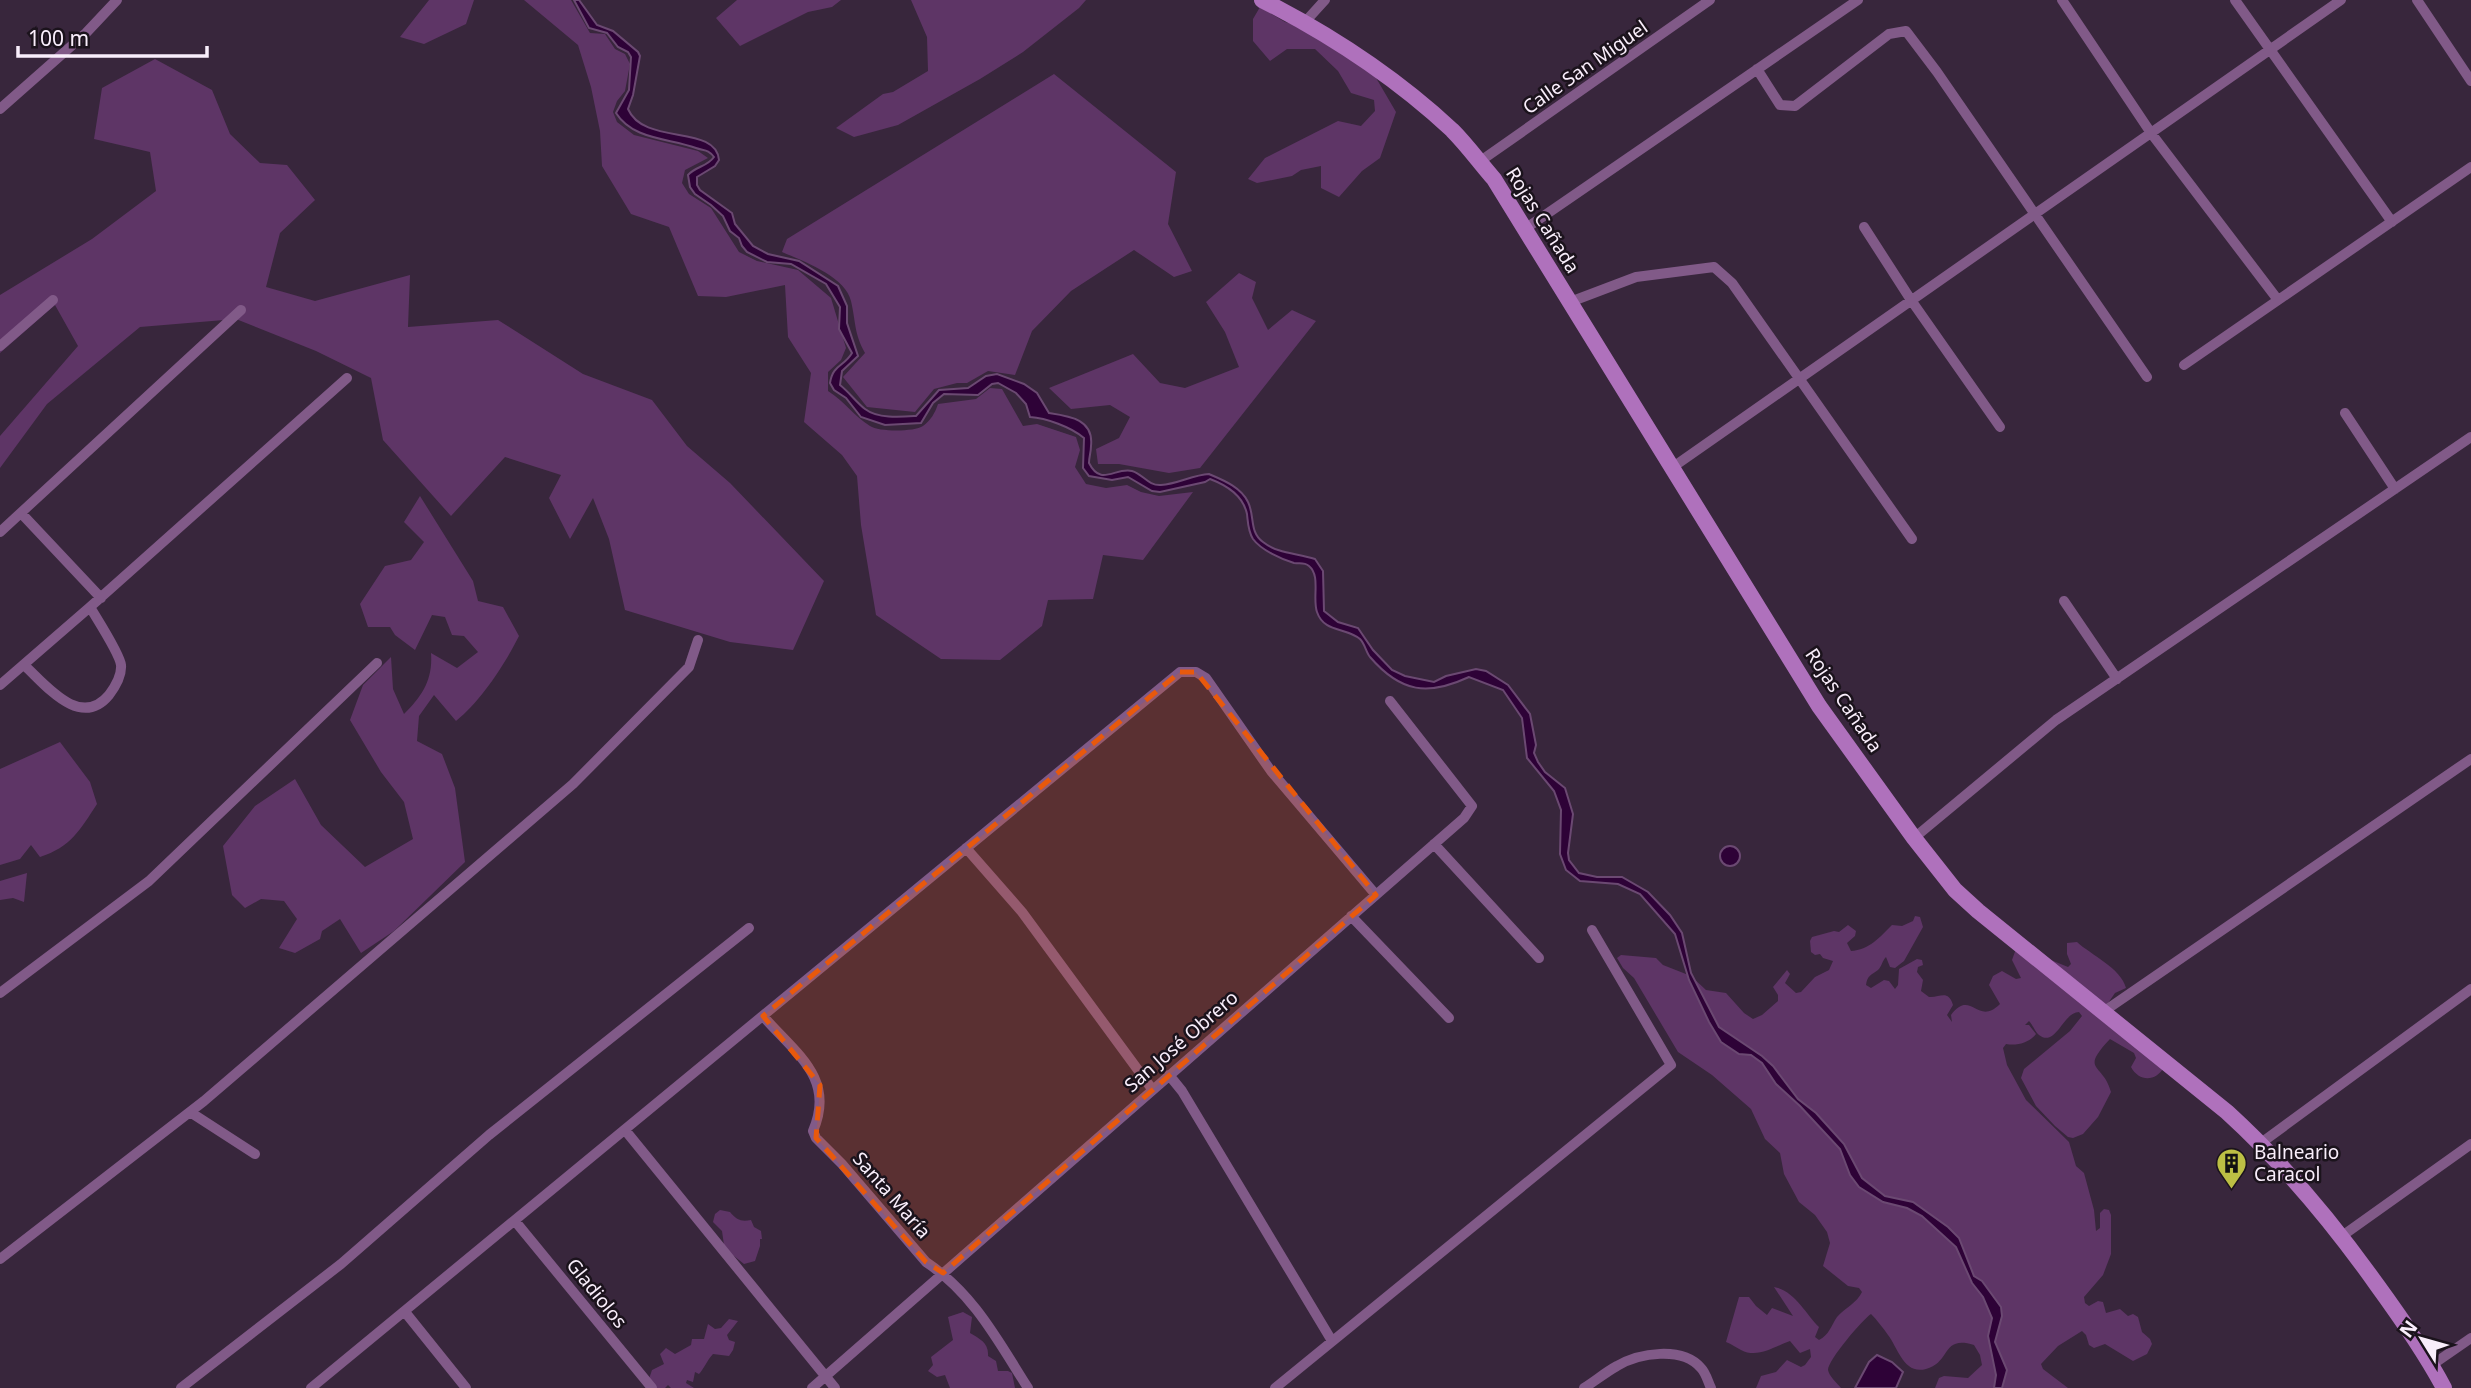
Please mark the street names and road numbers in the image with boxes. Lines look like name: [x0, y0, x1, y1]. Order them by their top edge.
street label: Calle San Miguel: [1517, 14, 1653, 120]
street label: Rojas Cañada: [1500, 162, 1586, 278]
street label: Rojas Cañada: [1800, 643, 1888, 757]
street label: San José Obrero: [1119, 984, 1243, 1098]
street label: Santa María: [847, 1146, 937, 1244]
street label: Gladiolos: [561, 1253, 633, 1333]

